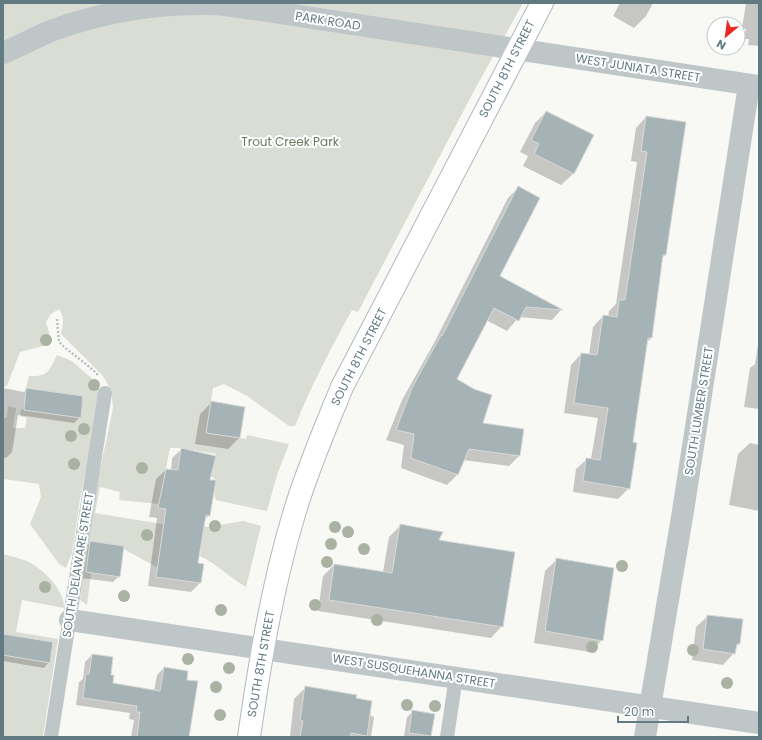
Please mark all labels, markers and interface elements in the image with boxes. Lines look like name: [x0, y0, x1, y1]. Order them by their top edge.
street label: PARK ROAD: [294, 7, 362, 34]
street label: SOUTH 8TH STREET: [475, 16, 539, 121]
north arrow: [706, 16, 746, 56]
text: N: [714, 36, 729, 54]
street label: WEST JUNIATA STREET: [575, 49, 702, 86]
park label: Trout Creek Park: [241, 133, 340, 150]
street label: SOUTH 8TH STREET: [327, 304, 391, 409]
street label: SOUTH LUMBER STREET: [680, 345, 717, 476]
street label: SOUTH DELAWARE STREET: [58, 491, 97, 639]
street label: SOUTH 8TH STREET: [243, 609, 278, 718]
street label: WEST SUSQUEHANNA STREET: [331, 649, 497, 692]
scale bar: [618, 698, 688, 724]
text: 20 m: [624, 703, 654, 720]

